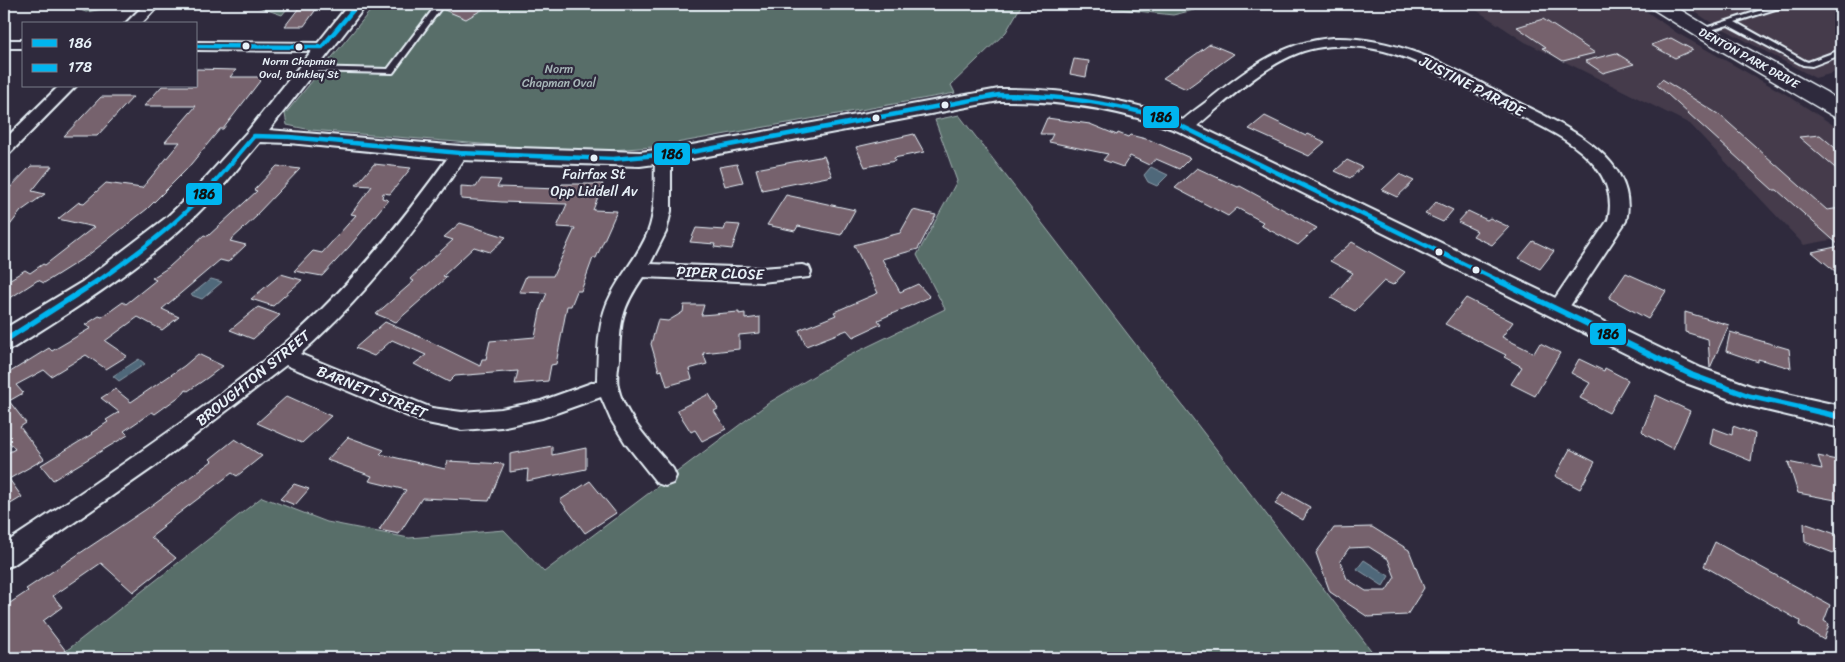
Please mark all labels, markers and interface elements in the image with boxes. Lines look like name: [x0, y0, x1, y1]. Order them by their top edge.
street label: DENTON PARK DRIVE: [1694, 21, 1805, 96]
legend: [22, 22, 198, 88]
text: 186: [68, 30, 92, 56]
unlabelled marker: [241, 41, 251, 51]
marker: Norm Chapman Oval, Dunkley St: [294, 42, 304, 52]
street label: JUSTINE PARADE: [1414, 48, 1531, 125]
place label: Norm Chapman Oval, Dunkley St: [259, 52, 339, 84]
text: 178: [68, 54, 92, 80]
park label: Norm Chapman Oval: [522, 58, 596, 94]
unlabelled marker: [940, 100, 950, 110]
line badge: 186: [1142, 105, 1180, 129]
text: 186: [1150, 105, 1172, 130]
unlabelled marker: [871, 113, 881, 123]
line badge: 186: [653, 142, 691, 166]
text: 186: [661, 142, 683, 167]
marker: Fairfax St Opp Liddell Av: [589, 153, 599, 163]
place label: Fairfax St Opp Liddell Av: [550, 162, 639, 204]
line badge: 186: [185, 182, 223, 206]
text: 186: [193, 182, 215, 207]
unlabelled marker: [1434, 247, 1444, 257]
street label: PIPER CLOSE: [676, 258, 766, 288]
unlabelled marker: [1471, 265, 1481, 275]
street label: BROUGHTON STREET: [190, 322, 317, 433]
line badge: 186: [1589, 322, 1627, 346]
text: 186: [1597, 322, 1619, 347]
street label: BARNETT STREET: [313, 358, 433, 427]

